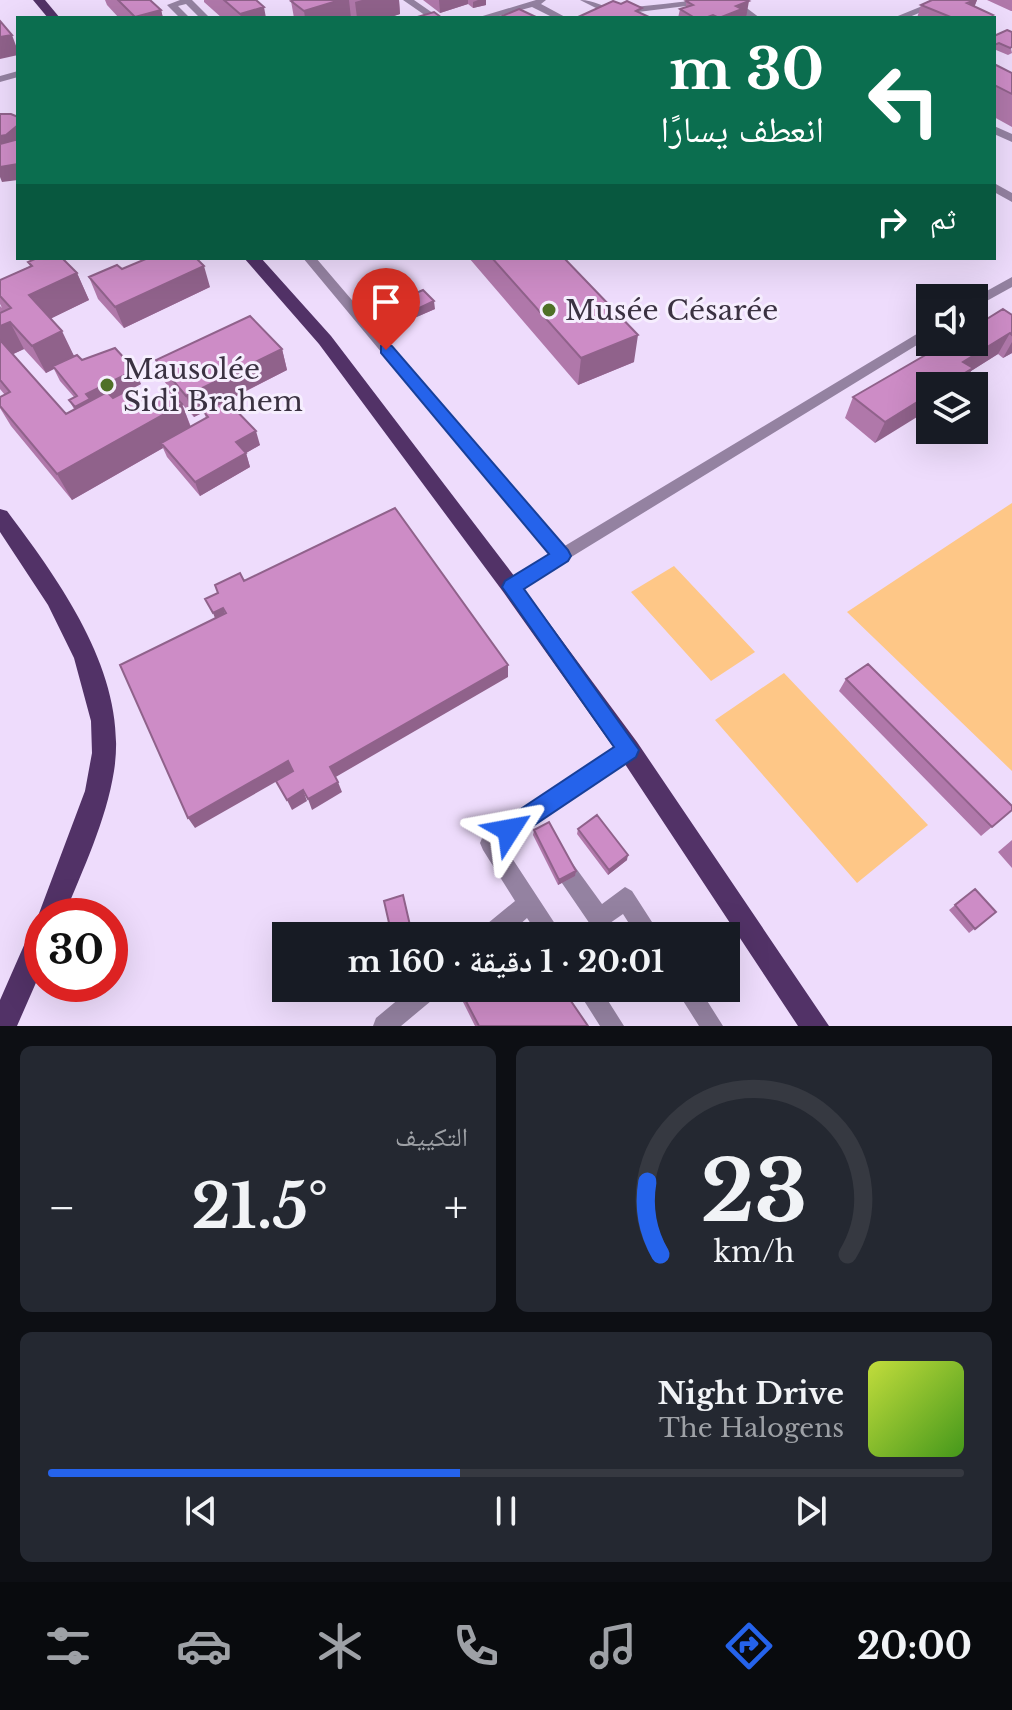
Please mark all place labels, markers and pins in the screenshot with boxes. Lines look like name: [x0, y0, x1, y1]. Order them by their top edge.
pin: [352, 268, 420, 350]
place label: Musée Césarée: [565, 293, 778, 328]
marker: Musée Césarée: [540, 301, 558, 319]
place label: Mausolée Sidi Brahem: [123, 352, 303, 419]
marker: Mausolée Sidi Brahem: [98, 376, 116, 394]

